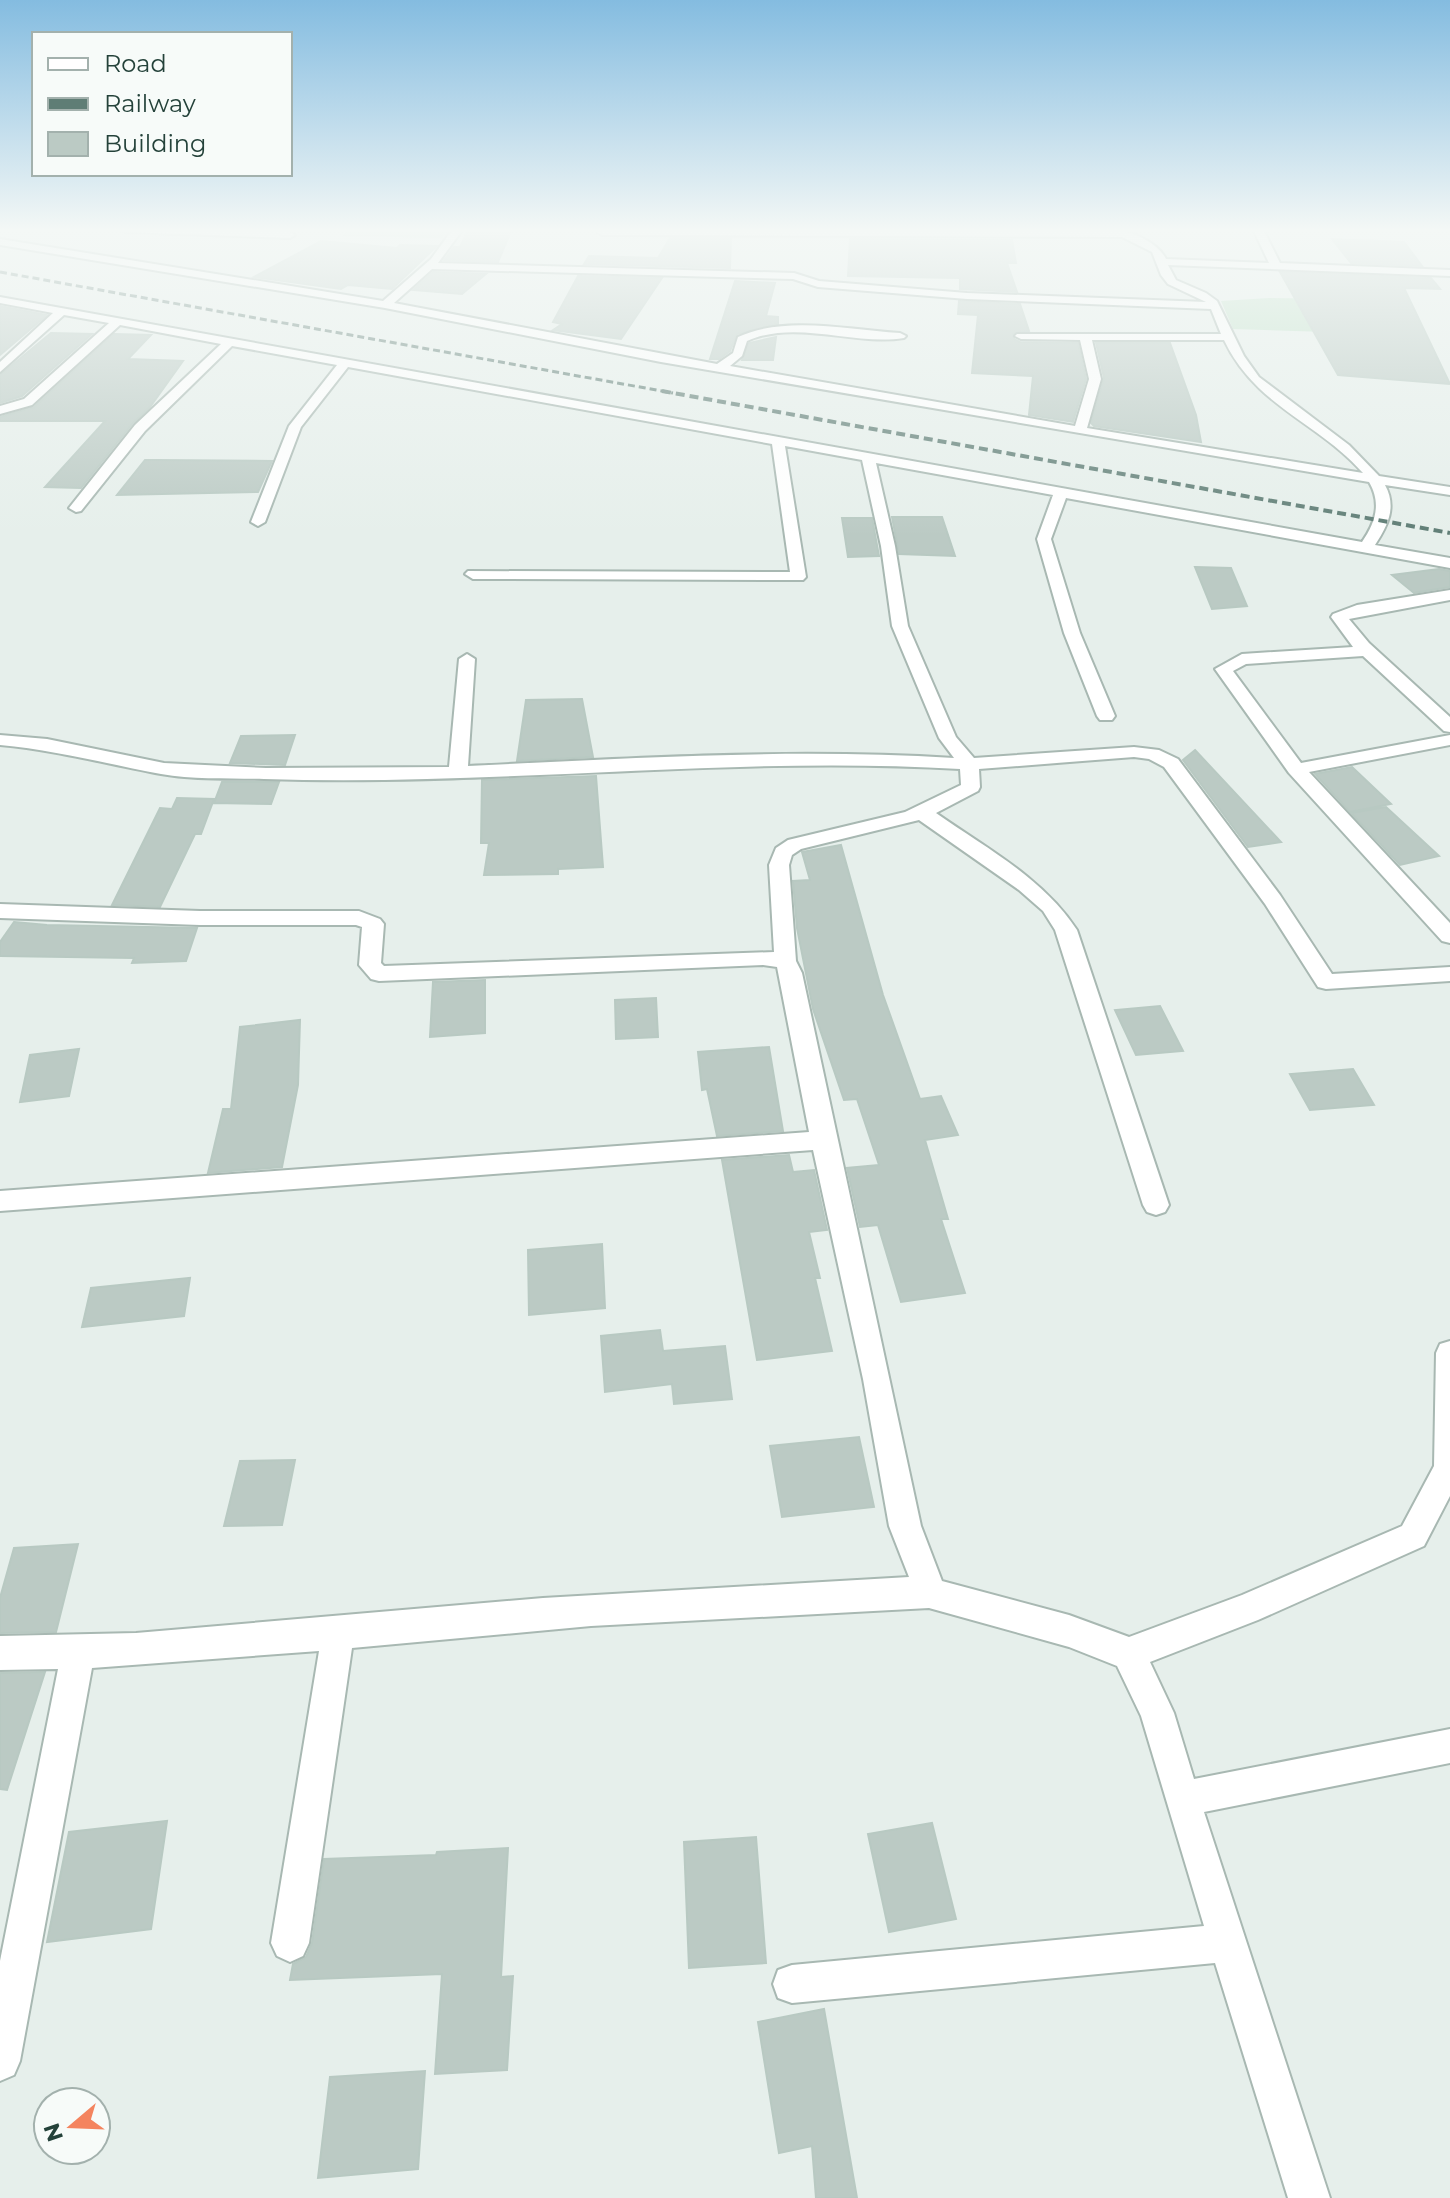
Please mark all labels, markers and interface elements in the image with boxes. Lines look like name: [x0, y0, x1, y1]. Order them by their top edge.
legend: [32, 32, 292, 176]
text: Road: [104, 49, 167, 78]
text: Railway: [104, 89, 196, 118]
text: Building: [104, 129, 207, 158]
north arrow: [32, 2086, 112, 2166]
text: N: [38, 2120, 69, 2145]

